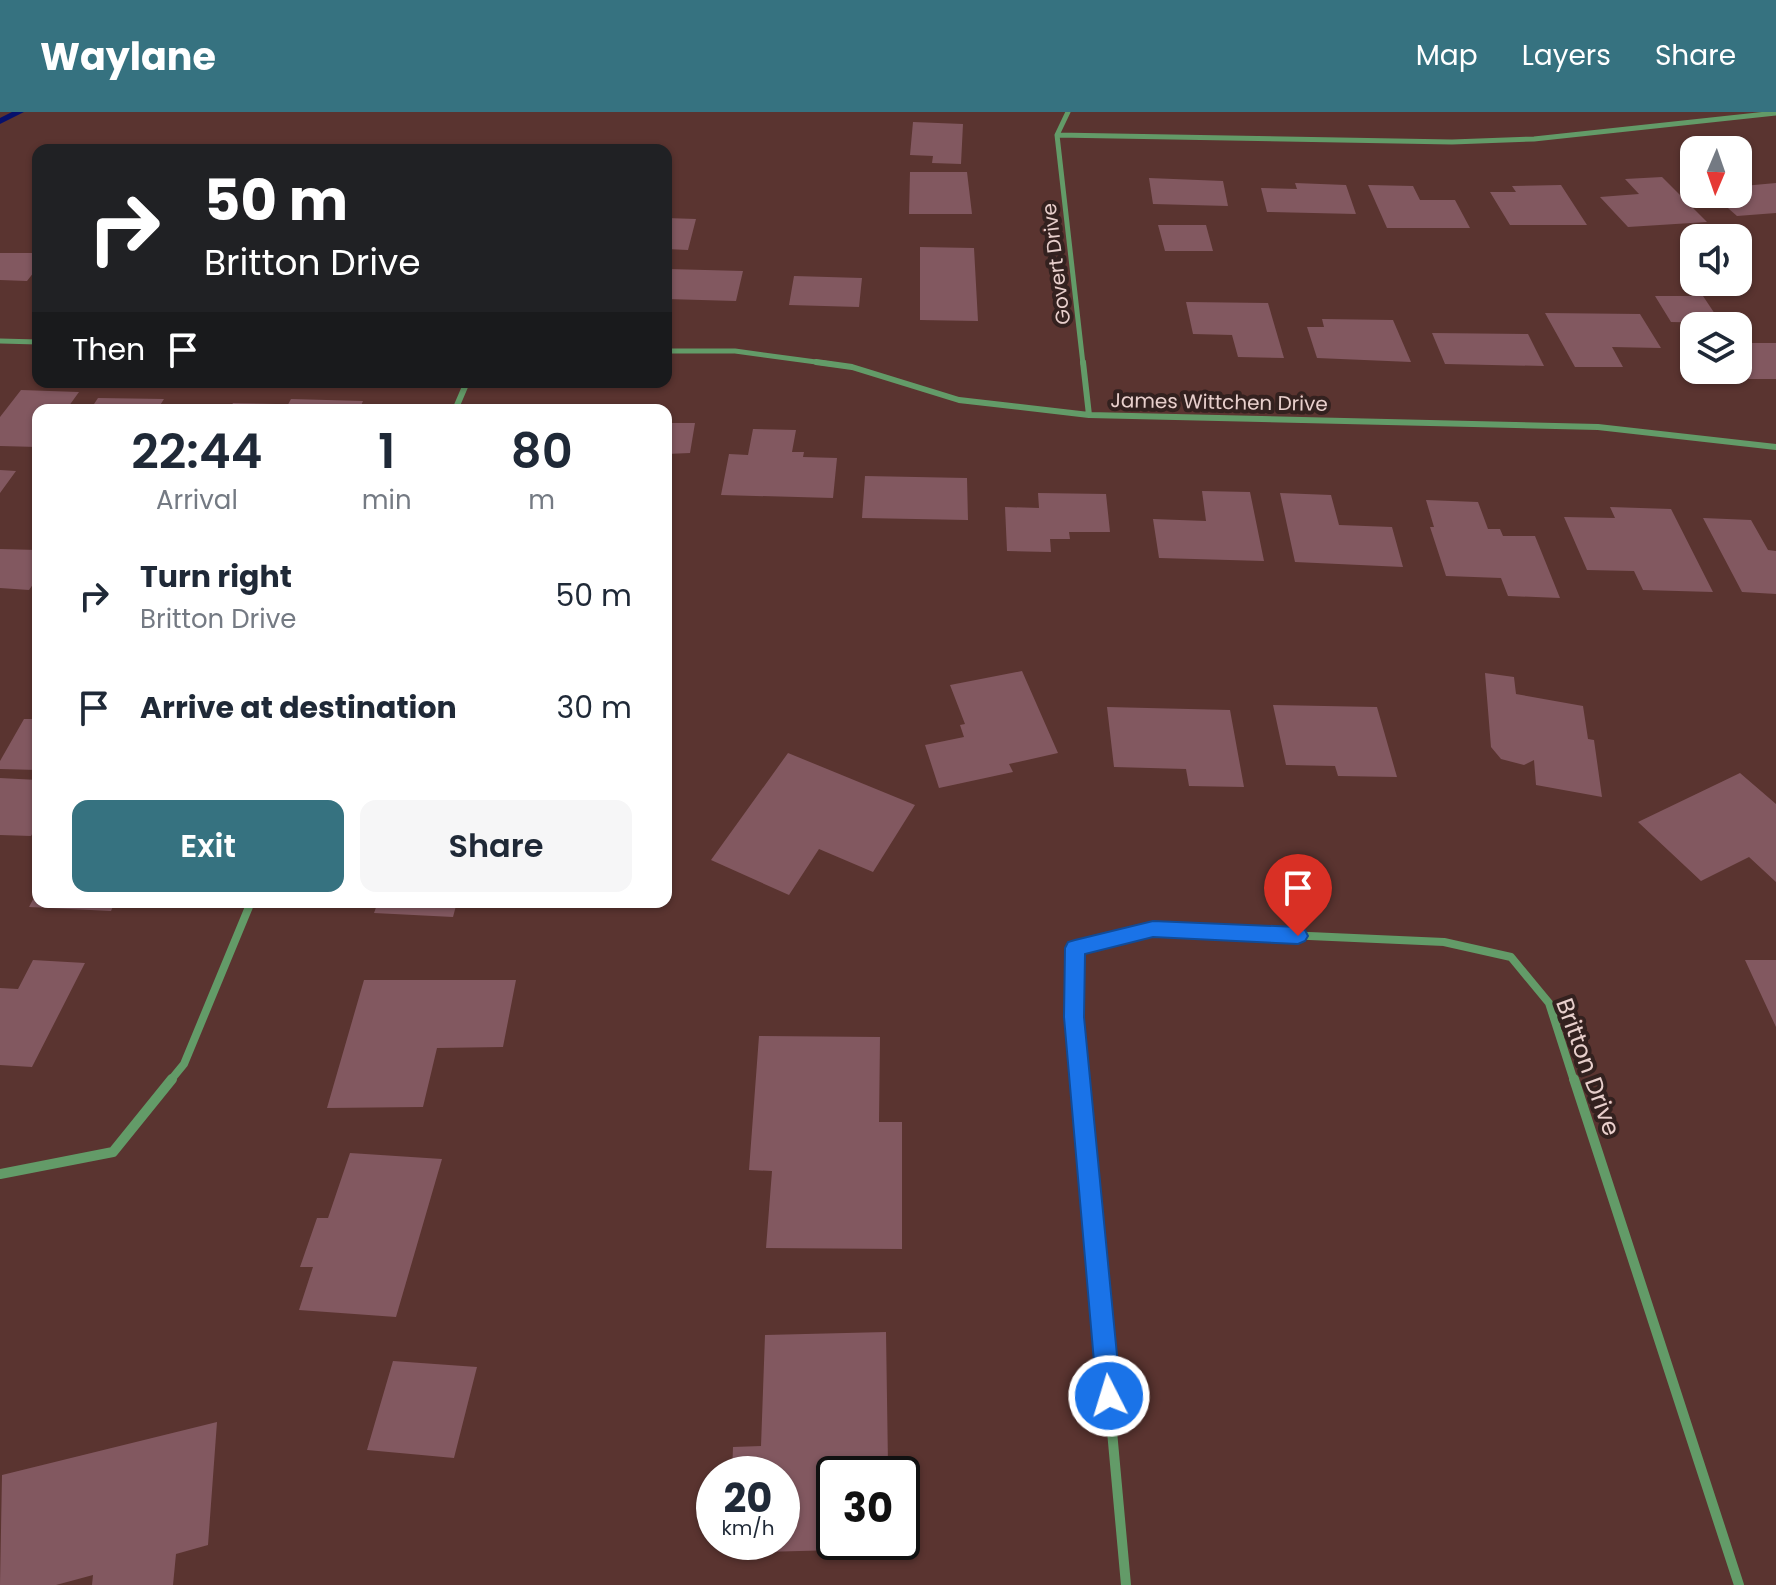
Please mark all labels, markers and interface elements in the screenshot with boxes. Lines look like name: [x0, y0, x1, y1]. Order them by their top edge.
text: Waylane: [40, 30, 216, 83]
text: Map: [1416, 36, 1478, 75]
text: Layers: [1522, 36, 1611, 75]
text: Share: [1655, 36, 1736, 75]
north arrow: [1680, 136, 1752, 208]
map controls: [1680, 136, 1752, 384]
text: 50 m: [204, 161, 348, 240]
icon: right: [72, 176, 176, 280]
street label: Govert Drive: [1035, 202, 1077, 326]
button: sound: [1680, 224, 1752, 296]
text: Britton Drive: [204, 237, 421, 288]
button: layers: [1680, 312, 1752, 384]
text: Then: [72, 328, 145, 371]
icon: arrive: [161, 328, 205, 372]
street label: James Wittchen Drive: [1110, 386, 1328, 418]
text: 22:44: [131, 418, 262, 485]
text: 1: [378, 418, 395, 485]
text: 80: [511, 418, 573, 485]
text: Arrival: [156, 482, 238, 518]
text: min: [362, 482, 412, 518]
text: m: [528, 482, 555, 518]
text: Turn right: [140, 555, 292, 598]
icon: right: [72, 574, 116, 618]
text: 50 m: [555, 574, 632, 617]
text: Britton Drive: [140, 601, 296, 637]
icon: arrive: [72, 686, 116, 730]
text: Arrive at destination: [140, 686, 457, 729]
text: 30 m: [557, 686, 632, 729]
button: Exit: [72, 800, 344, 892]
button: Share: [360, 800, 632, 892]
pin: [1264, 854, 1332, 936]
icon: arrive: [1276, 866, 1320, 910]
street label: Britton Drive: [1548, 993, 1629, 1140]
position arrow: [1067, 1354, 1151, 1438]
speed limit sign: 30: [816, 1456, 920, 1560]
text: 20: [724, 1470, 772, 1526]
text: km/h: [721, 1514, 775, 1542]

